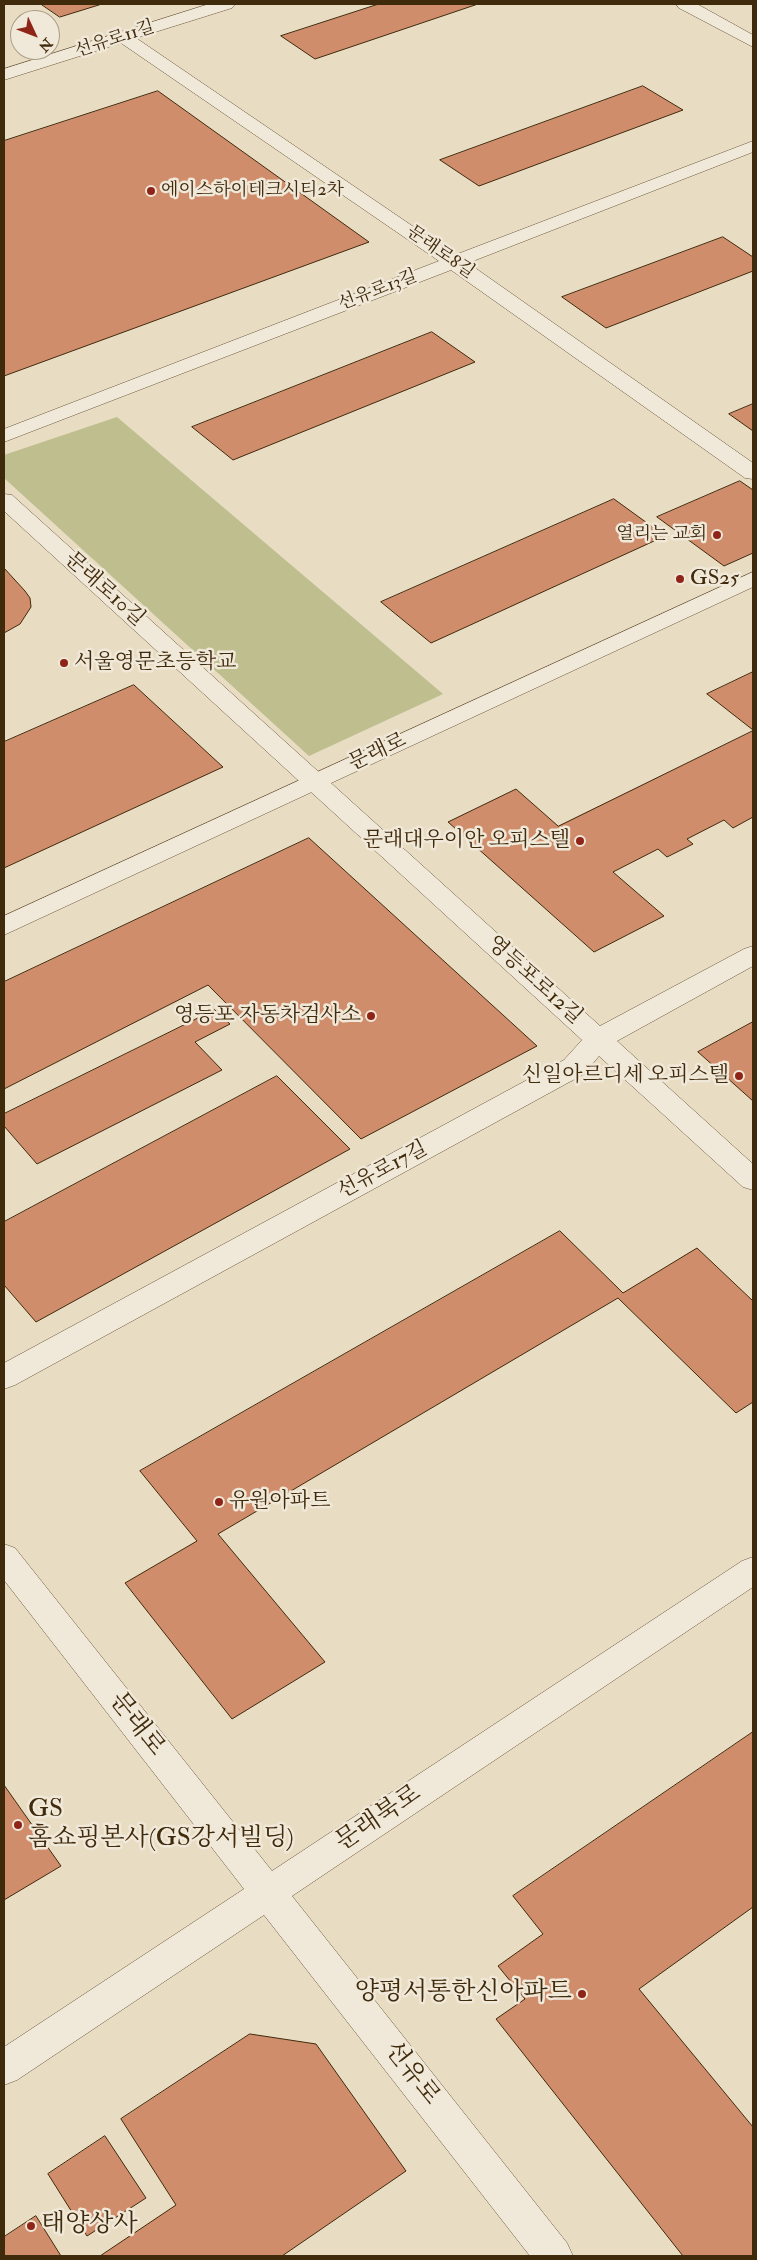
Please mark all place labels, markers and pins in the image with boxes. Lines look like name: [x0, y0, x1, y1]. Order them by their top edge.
place label: 에이스하이테크시티2차: [161, 180, 344, 202]
marker: 에이스하이테크시티2차: [145, 185, 157, 197]
place label: 열리는 교회: [616, 524, 707, 546]
marker: 열리는 교회: [711, 529, 723, 541]
place label: GS25: [690, 566, 739, 592]
marker: GS25: [674, 573, 686, 585]
place label: 서울영문초등학교: [74, 650, 236, 676]
marker: 서울영문초등학교: [58, 657, 70, 669]
place label: 문래대우이안 오피스텔: [363, 828, 570, 854]
marker: 문래대우이안 오피스텔: [574, 835, 586, 847]
place label: 영등포 자동차검사소: [174, 1003, 361, 1029]
marker: 영등포 자동차검사소: [365, 1010, 377, 1022]
place label: 신일아르디세 오피스텔: [522, 1063, 729, 1089]
marker: 신일아르디세 오피스텔: [733, 1070, 745, 1082]
place label: 유원아파트: [229, 1489, 330, 1515]
marker: 유원아파트: [213, 1496, 225, 1508]
place label: GS 홈쇼핑본사(GS강서빌딩): [28, 1796, 294, 1855]
marker: GS 홈쇼핑본사(GS강서빌딩): [12, 1819, 24, 1831]
place label: 양평서통한신아파트: [355, 1979, 572, 2009]
marker: 양평서통한신아파트: [576, 1988, 588, 2000]
place label: 태양상사: [41, 2211, 138, 2241]
marker: 태양상사: [25, 2220, 37, 2232]

